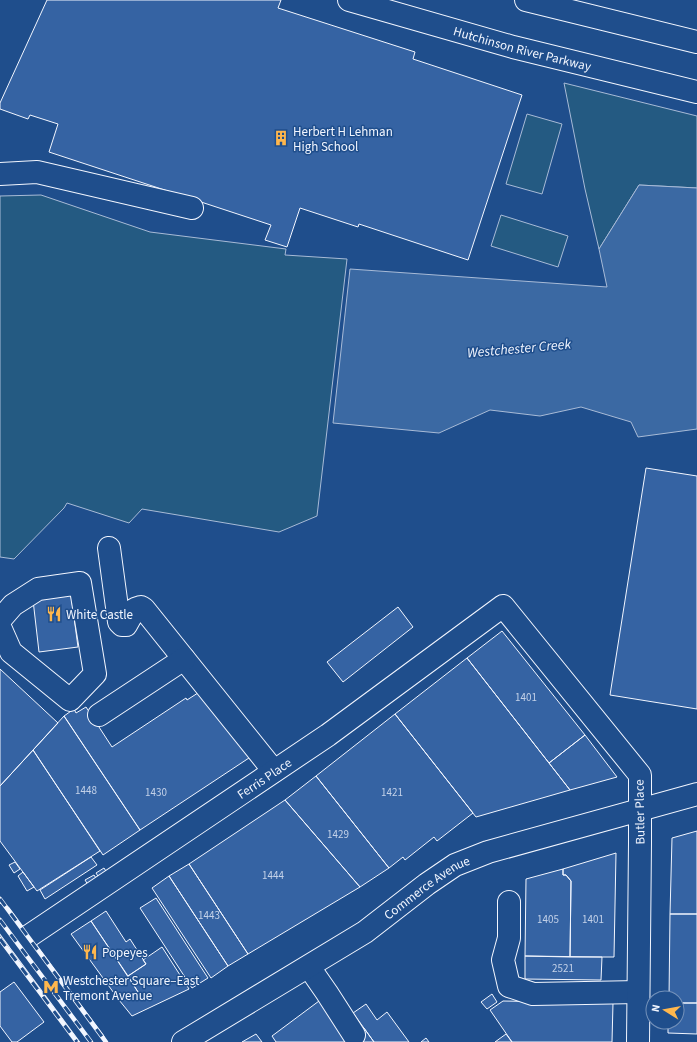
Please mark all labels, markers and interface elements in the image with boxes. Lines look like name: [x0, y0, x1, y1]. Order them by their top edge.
street label: Hutchinson River Parkway: [451, 22, 593, 76]
place label: Herbert H Lehman High School: [293, 123, 393, 156]
building icon: Herbert H Lehman High School: [272, 129, 290, 147]
water label: Westchester Creek: [466, 334, 572, 363]
restaurant icon: White Castle: [45, 605, 63, 623]
place label: White Castle: [66, 606, 133, 624]
house number: 1401: [515, 690, 537, 705]
street label: Ferris Place: [234, 754, 295, 804]
street label: Butler Place: [630, 779, 650, 845]
house number: 1448: [75, 783, 97, 798]
house number: 1430: [145, 785, 167, 800]
house number: 1421: [381, 785, 403, 800]
house number: 1429: [327, 827, 349, 842]
street label: Commerce Avenue: [380, 852, 473, 924]
house number: 1444: [262, 868, 284, 883]
house number: 1443: [198, 908, 220, 923]
house number: 1405: [537, 912, 559, 927]
house number: 1401: [582, 912, 604, 927]
restaurant icon: Popeyes: [81, 943, 99, 961]
place label: Popeyes: [102, 944, 148, 962]
house number: 2521: [552, 961, 574, 976]
place label: Westchester Square–East Tremont Avenue: [63, 972, 200, 1005]
metro station icon: Westchester Square–East Tremont Avenue: [42, 978, 60, 996]
north arrow: [645, 990, 685, 1030]
text: N: [648, 1003, 664, 1013]

